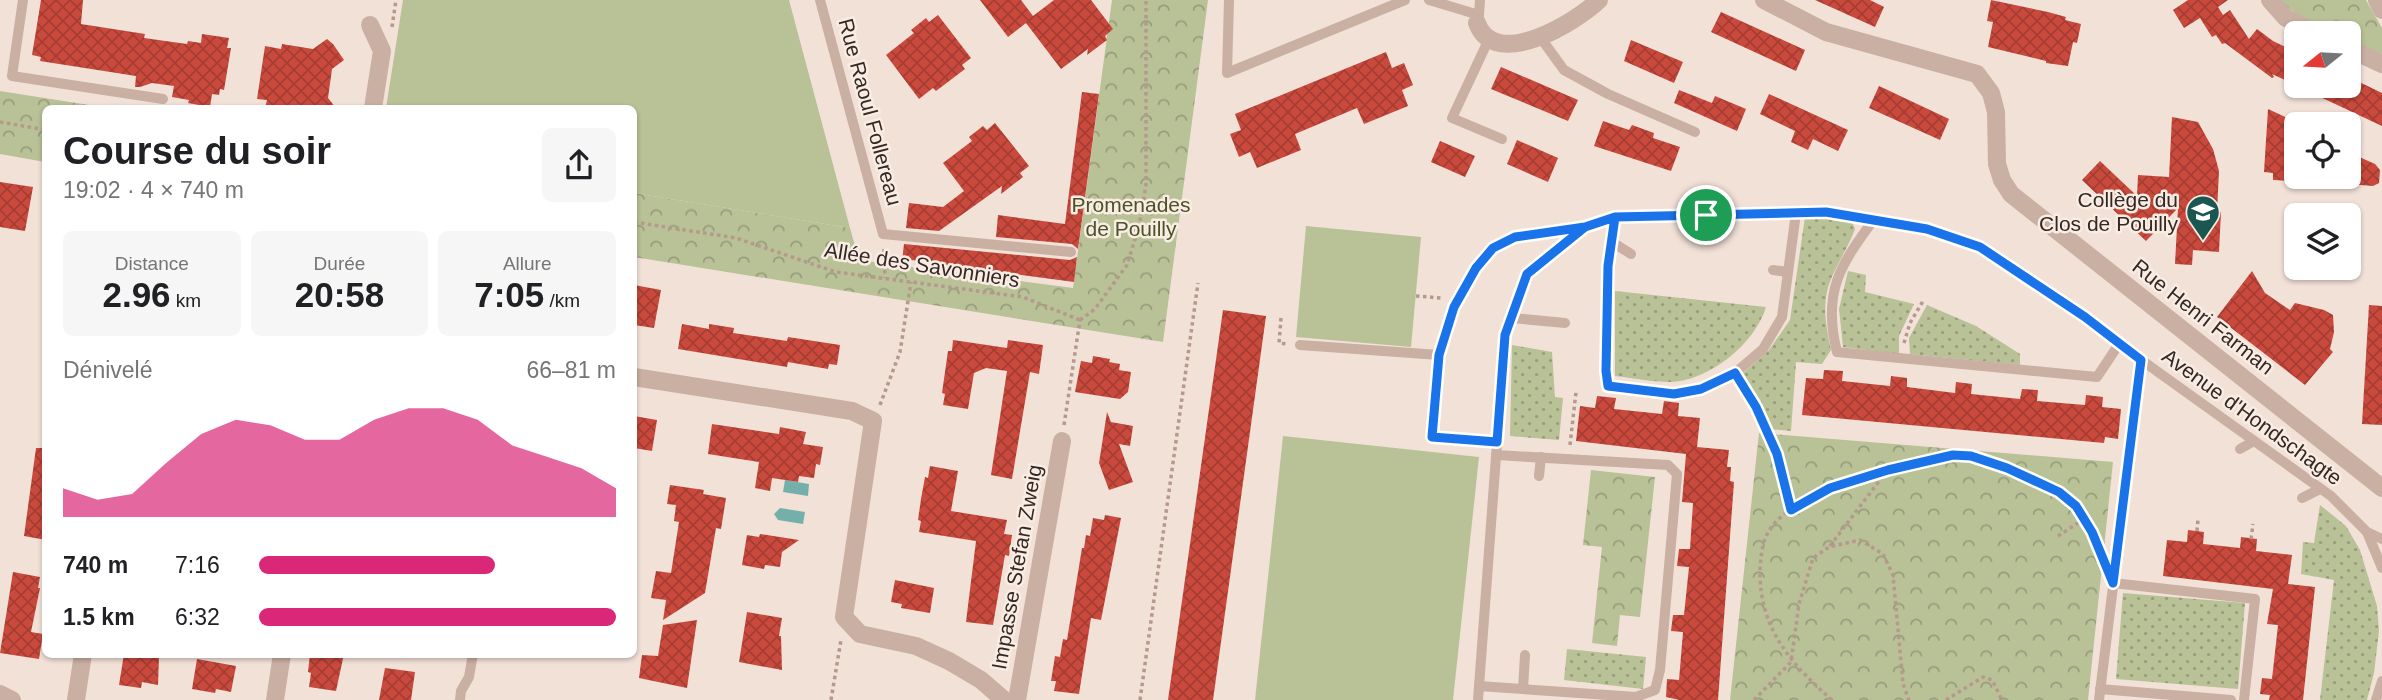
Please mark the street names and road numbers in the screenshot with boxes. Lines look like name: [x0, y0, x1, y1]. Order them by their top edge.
street label: Rue Raoul Follereau: [834, 16, 907, 208]
street label: Allée des Savonniers: [823, 238, 1021, 291]
street label: Rue Henri Farman: [2128, 254, 2278, 379]
street label: Avenue d'Hondschagte: [2158, 344, 2346, 489]
street label: Impasse Stefan Zweig: [987, 463, 1046, 671]

